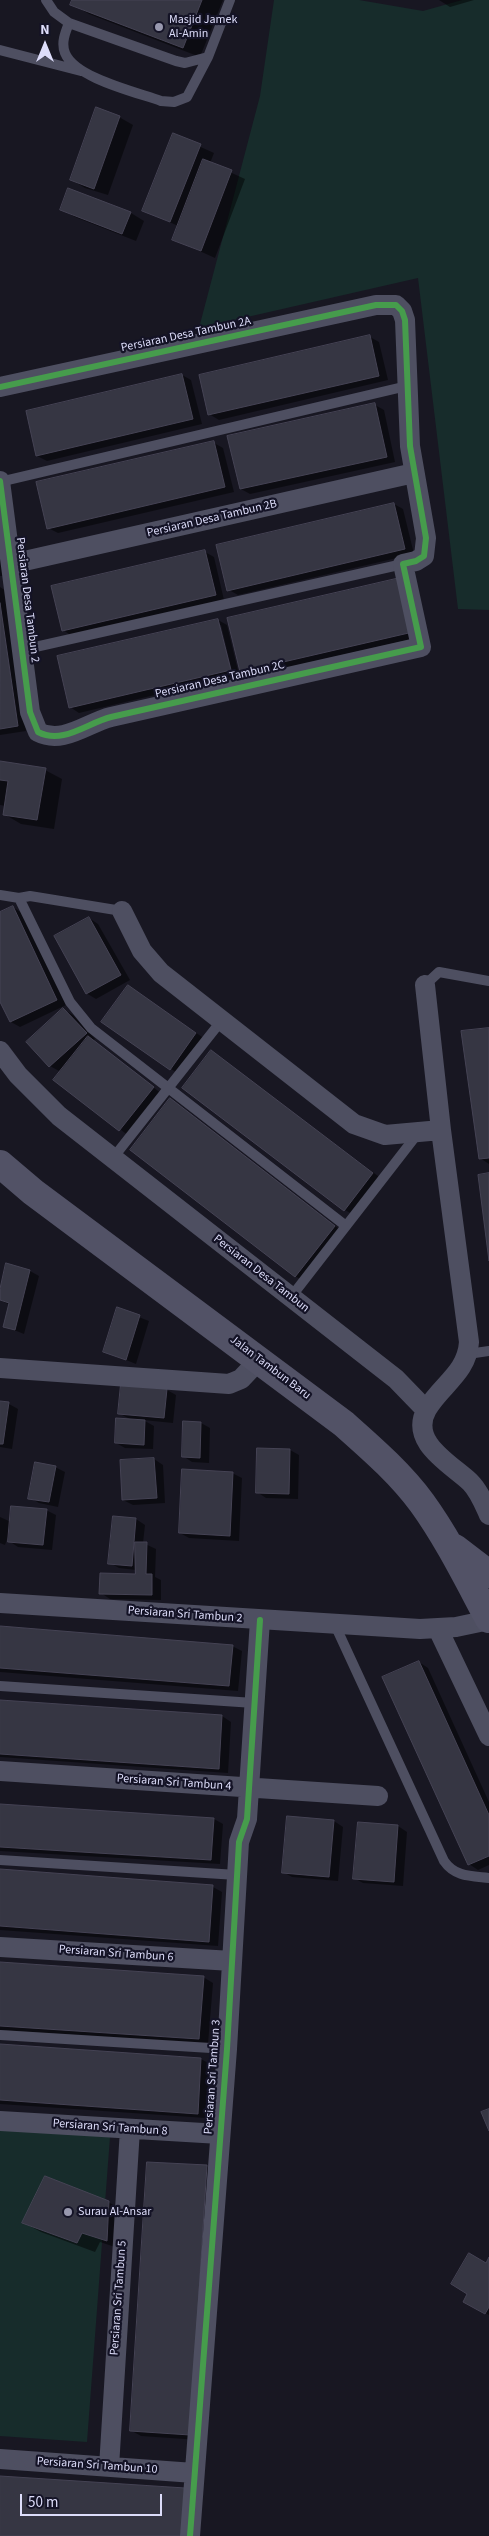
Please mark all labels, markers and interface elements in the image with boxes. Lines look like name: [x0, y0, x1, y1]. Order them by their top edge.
place label: Masjid Jamek Al-Amin: [169, 13, 237, 41]
north arrow: [20, 20, 70, 70]
text: N: [40, 20, 50, 40]
marker: Masjid Jamek Al-Amin: [153, 21, 165, 33]
street label: Persiaran Desa Tambun 2A: [120, 314, 252, 356]
street label: Persiaran Desa Tambun 2B: [146, 497, 278, 541]
street label: Persiaran Desa Tambun 2: [12, 537, 42, 663]
street label: Persiaran Desa Tambun 2C: [154, 658, 286, 702]
street label: Persiaran Desa Tambun: [210, 1232, 312, 1316]
street label: Jalan Tambun Baru: [227, 1333, 313, 1403]
street label: Persiaran Sri Tambun 2: [127, 1604, 243, 1626]
street label: Persiaran Sri Tambun 4: [116, 1772, 232, 1794]
street label: Persiaran Sri Tambun 6: [58, 1943, 174, 1965]
street label: Persiaran Sri Tambun 3: [202, 2019, 224, 2135]
street label: Persiaran Sri Tambun 8: [52, 2117, 168, 2139]
place label: Surau Al-Ansar: [78, 2205, 151, 2219]
marker: Surau Al-Ansar: [62, 2206, 74, 2218]
street label: Persiaran Sri Tambun 5: [108, 2240, 130, 2356]
street label: Persiaran Sri Tambun 10: [36, 2455, 158, 2477]
scale bar: [22, 2484, 165, 2516]
text: 50 m: [28, 2492, 58, 2513]

